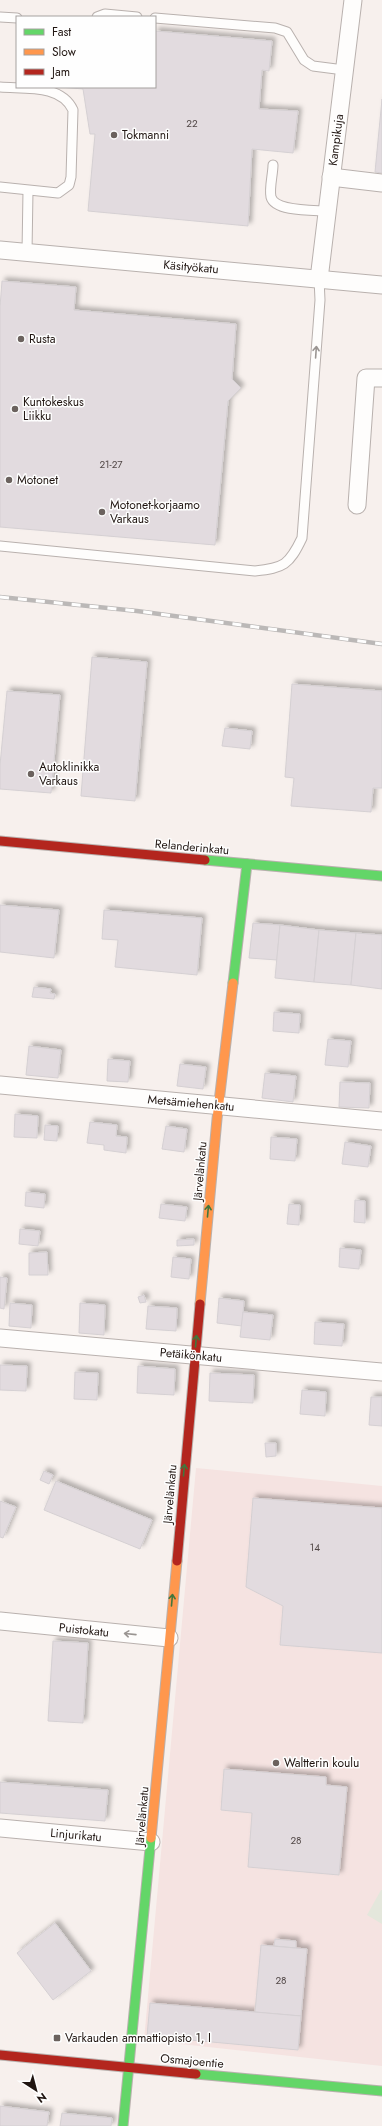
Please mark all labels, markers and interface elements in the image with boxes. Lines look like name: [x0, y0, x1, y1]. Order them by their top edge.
legend: [16, 16, 156, 88]
text: Fast: [52, 23, 71, 41]
text: Slow: [52, 43, 77, 61]
text: Jam: [50, 63, 70, 81]
street label: Kampikuja: [324, 113, 348, 167]
house number: 22: [186, 116, 198, 131]
place label: Tokmanni: [122, 126, 169, 144]
marker: Tokmanni: [109, 130, 119, 140]
street label: Käsityökatu: [163, 256, 219, 278]
place label: Rusta: [29, 330, 56, 348]
marker: Rusta: [16, 334, 26, 344]
one-way arrow: [312, 346, 319, 359]
place label: Kuntokeskus Liikku: [23, 393, 84, 425]
marker: Kuntokeskus Liikku: [10, 404, 20, 414]
house number: 21-27: [99, 457, 123, 472]
place label: Motonet: [17, 471, 58, 489]
marker: Motonet: [4, 475, 14, 485]
place label: Motonet-korjaamo Varkaus: [110, 496, 200, 528]
marker: Motonet-korjaamo Varkaus: [97, 507, 107, 517]
place label: Autoklinikka Varkaus: [39, 758, 100, 790]
marker: Autoklinikka Varkaus: [26, 769, 36, 779]
street label: Relanderinkatu: [154, 835, 230, 859]
street label: Metsämiehenkatu: [147, 1090, 235, 1116]
street label: Järvelänkatu: [188, 1141, 212, 1203]
one-way arrow: [205, 1205, 212, 1218]
one-way arrow: [193, 1335, 200, 1348]
street label: Petäikönkatu: [159, 1343, 223, 1367]
street label: Järvelänkatu: [158, 1464, 182, 1526]
one-way arrow: [181, 1464, 188, 1477]
house number: 14: [310, 1540, 320, 1555]
one-way arrow: [169, 1594, 176, 1607]
street label: Puistokatu: [58, 1618, 110, 1642]
one-way arrow: [124, 1631, 137, 1638]
place label: Waltterin koulu: [284, 1754, 359, 1772]
marker: Waltterin koulu: [271, 1758, 281, 1768]
street label: Järvelänkatu: [130, 1786, 154, 1848]
street label: Linjurikatu: [50, 1824, 102, 1846]
house number: 28: [290, 1833, 302, 1848]
house number: 28: [275, 1973, 287, 1988]
place label: Varkauden ammattiopisto 1, I: [65, 2029, 211, 2047]
marker: Varkauden ammattiopisto 1, I: [52, 2033, 62, 2043]
street label: Osmajoentie: [160, 2049, 224, 2073]
north arrow: [16, 2070, 56, 2110]
text: N: [34, 2089, 50, 2107]

